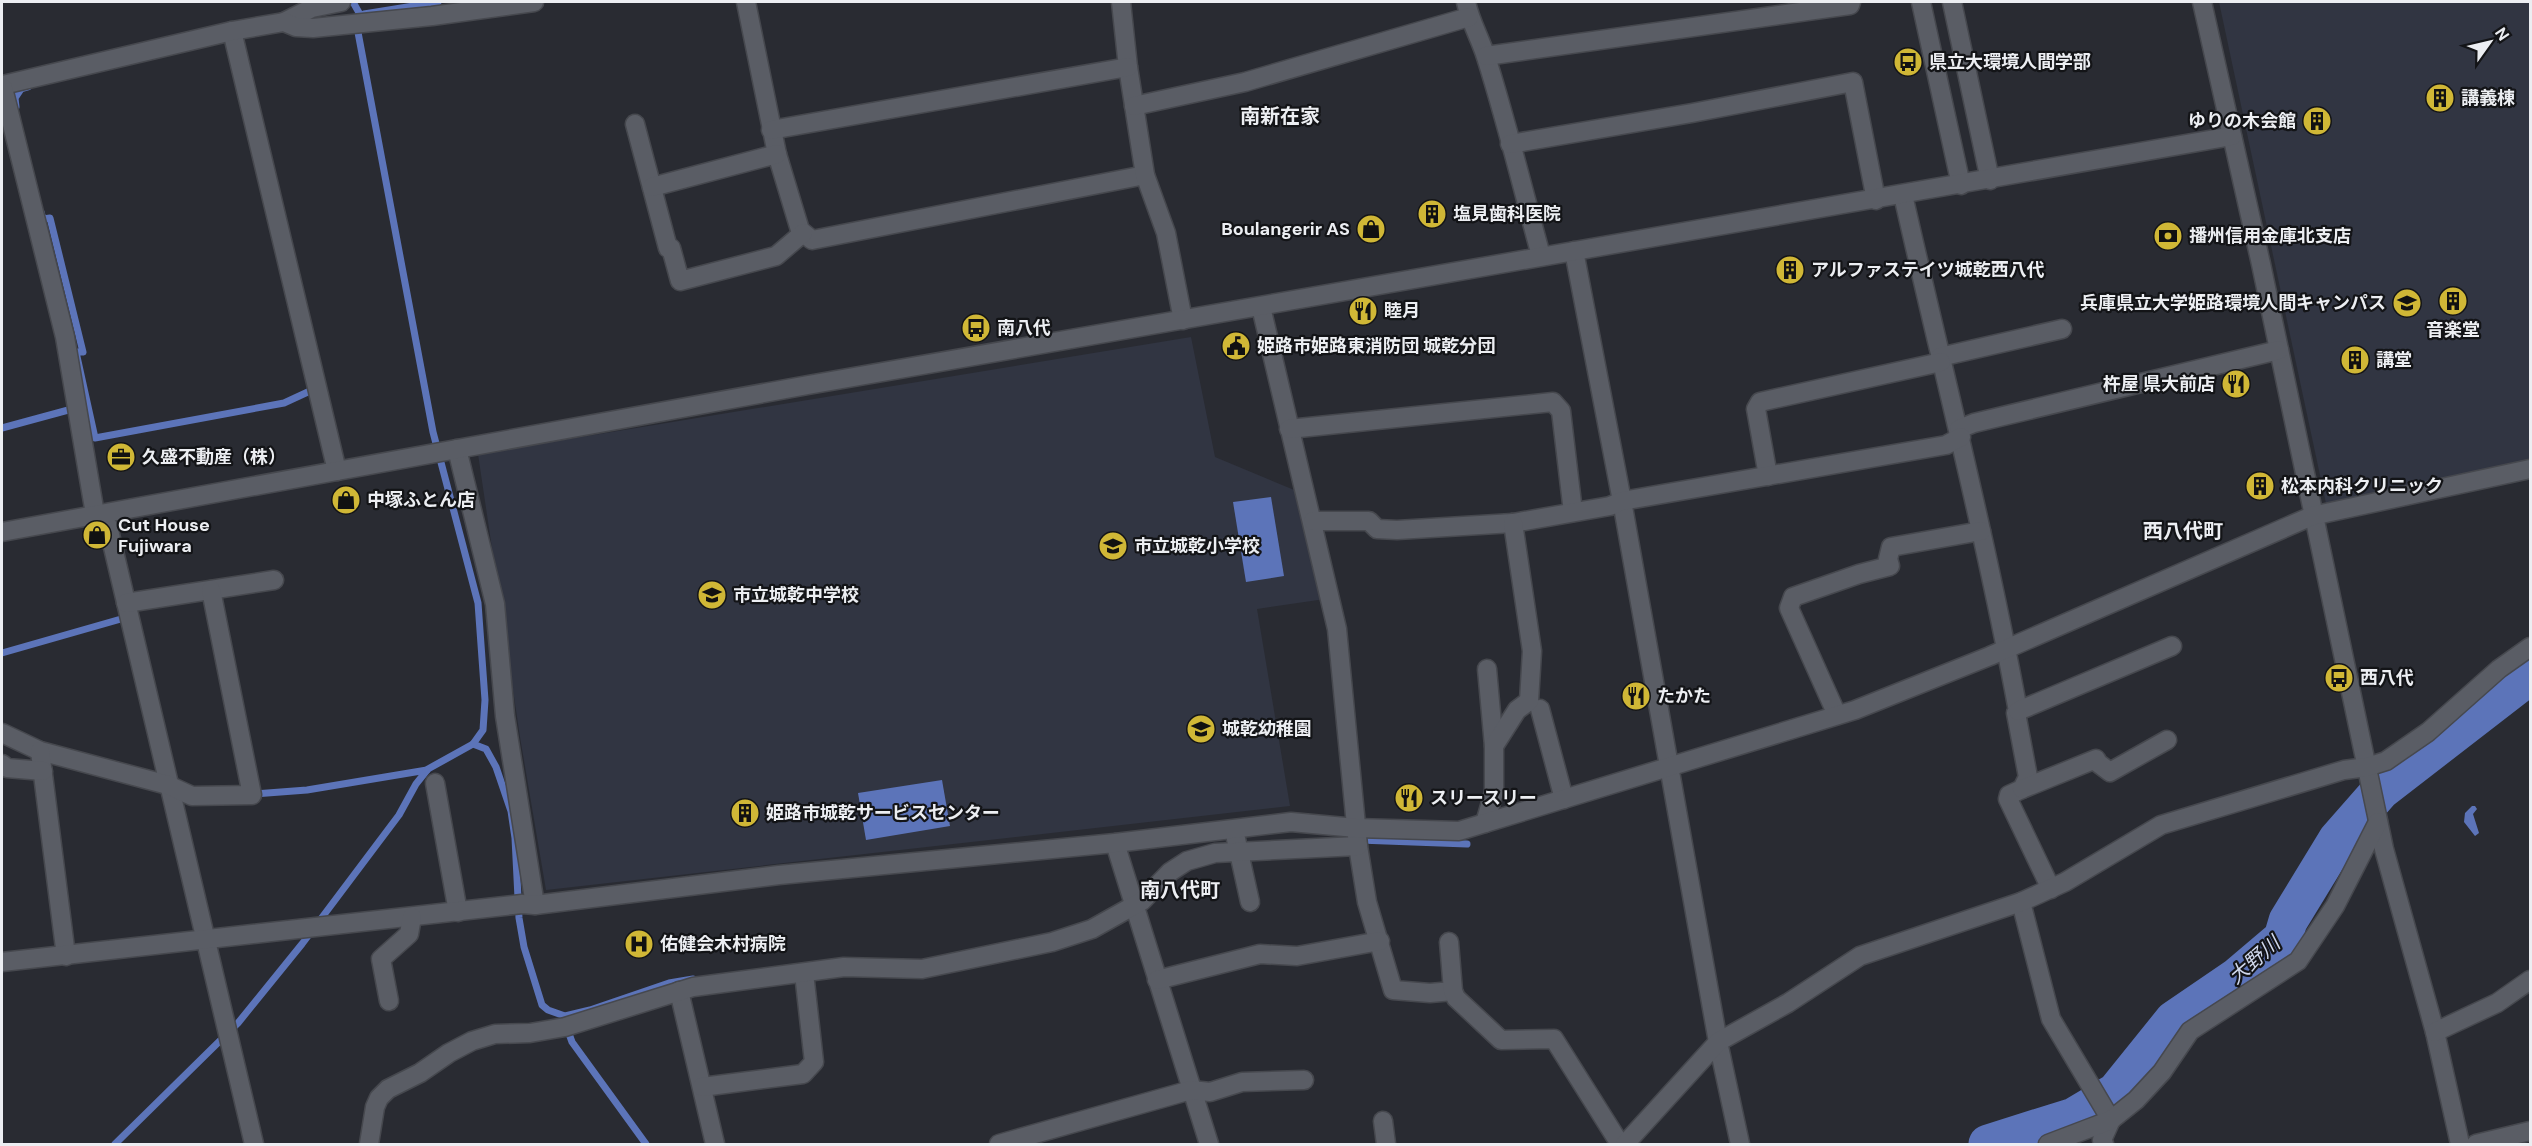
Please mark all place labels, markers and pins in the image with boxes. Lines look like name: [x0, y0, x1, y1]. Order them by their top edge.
bus stop icon: 県立大環境人間学部: [1892, 46, 1924, 78]
place label: 県立大環境人間学部: [1929, 50, 2091, 74]
building icon: 講義棟: [2424, 82, 2456, 114]
place label: 講義棟: [2461, 86, 2515, 110]
building icon: ゆりの木会館: [2301, 105, 2333, 137]
place label: ゆりの木会館: [2188, 109, 2296, 133]
building icon: 塩見歯科医院: [1416, 198, 1448, 230]
place label: 塩見歯科医院: [1453, 202, 1561, 226]
shop icon: Boulangerir AS: [1355, 213, 1387, 245]
place label: Boulangerir AS: [1221, 217, 1350, 241]
bank icon: 播州信用金庫北支店: [2152, 220, 2184, 252]
place label: 播州信用金庫北支店: [2189, 224, 2351, 248]
building icon: アルファステイツ城乾西八代: [1774, 254, 1806, 286]
place label: アルファステイツ城乾西八代: [1811, 258, 2045, 282]
building icon: 音楽堂: [2437, 285, 2469, 317]
school or university icon: 兵庫県立大学姫路環境人間キャンパス: [2391, 287, 2423, 319]
place label: 兵庫県立大学姫路環境人間キャンパス: [2080, 291, 2386, 315]
restaurant icon: 睦月: [1347, 295, 1379, 327]
place label: 睦月: [1384, 299, 1420, 323]
bus stop icon: 南八代: [960, 312, 992, 344]
place label: 南八代: [997, 316, 1051, 340]
place label: 音楽堂: [2426, 318, 2480, 342]
public building icon: 姫路市姫路東消防団 城乾分団: [1220, 330, 1252, 362]
place label: 姫路市姫路東消防団 城乾分団: [1257, 334, 1495, 358]
building icon: 講堂: [2339, 344, 2371, 376]
place label: 講堂: [2376, 348, 2412, 372]
restaurant icon: 杵屋 県大前店: [2220, 368, 2252, 400]
place label: 杵屋 県大前店: [2103, 372, 2215, 396]
office icon: 久盛不動産（株）: [105, 441, 137, 473]
place label: 久盛不動産（株）: [142, 445, 286, 469]
building icon: 松本内科クリニック: [2244, 470, 2276, 502]
place label: 松本内科クリニック: [2281, 474, 2443, 498]
shop icon: 中塚ふとん店: [330, 484, 362, 516]
place label: 中塚ふとん店: [367, 488, 475, 512]
place label: Cut House Fujiwara: [118, 513, 210, 558]
shop icon: Cut House Fujiwara: [81, 519, 113, 551]
school or university icon: 市立城乾小学校: [1097, 530, 1129, 562]
place label: 市立城乾小学校: [1134, 534, 1260, 558]
school or university icon: 市立城乾中学校: [696, 579, 728, 611]
place label: 市立城乾中学校: [733, 583, 859, 607]
bus stop icon: 西八代: [2323, 662, 2355, 694]
place label: 西八代: [2360, 666, 2414, 690]
restaurant icon: たかた: [1620, 680, 1652, 712]
place label: たかた: [1657, 684, 1711, 708]
school or university icon: 城乾幼稚園: [1185, 713, 1217, 745]
place label: 城乾幼稚園: [1222, 717, 1312, 741]
restaurant icon: スリースリー: [1393, 782, 1425, 814]
place label: スリースリー: [1430, 786, 1537, 810]
building icon: 姫路市城乾サービスセンター: [729, 797, 761, 829]
place label: 姫路市城乾サービスセンター: [766, 801, 1000, 825]
hospital icon: 佑健会木村病院: [623, 928, 655, 960]
place label: 佑健会木村病院: [660, 932, 786, 956]

